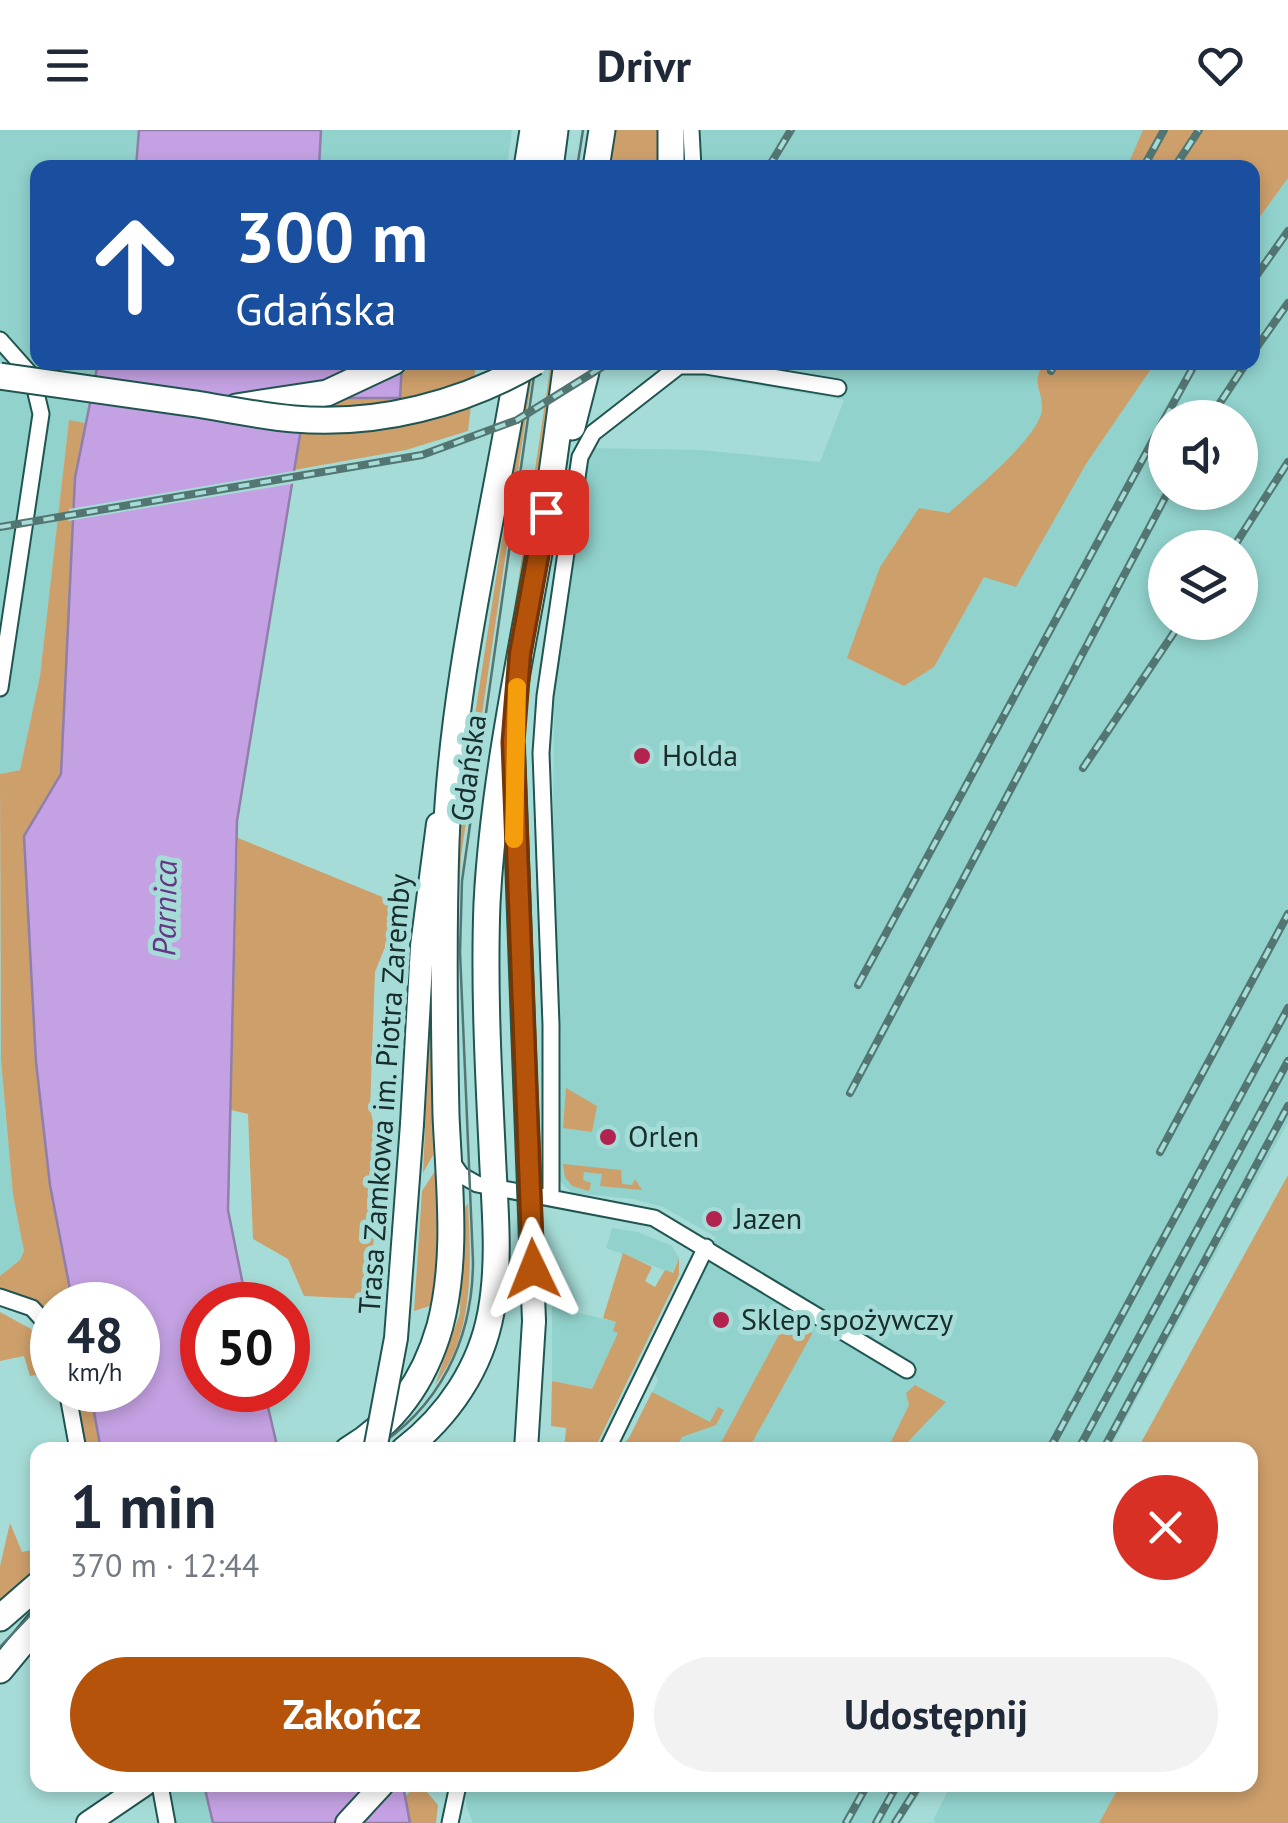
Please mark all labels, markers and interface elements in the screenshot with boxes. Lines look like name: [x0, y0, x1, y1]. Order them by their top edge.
text: Drivr: [597, 36, 691, 94]
icon: menu: [40, 38, 95, 93]
icon: heart: [1193, 38, 1248, 93]
text: 300 m: [235, 191, 428, 281]
icon: ahead: [70, 200, 200, 330]
text: Gdańska: [235, 279, 397, 337]
map controls: [1148, 400, 1258, 640]
button: sound: [1148, 400, 1258, 510]
pin: [504, 470, 589, 555]
icon: arrive: [519, 485, 574, 540]
button: layers: [1148, 530, 1258, 640]
street label: Gdańska: [441, 712, 494, 824]
place label: Holda: [662, 735, 738, 774]
marker: Holda: [631, 745, 653, 767]
water label: Parnica: [142, 859, 186, 956]
street label: Trasa Zamkowa im. Piotra Zaremby: [349, 872, 418, 1315]
place label: Orlen: [628, 1116, 699, 1155]
marker: Orlen: [597, 1126, 619, 1148]
place label: Jazen: [732, 1198, 802, 1237]
marker: Jazen: [703, 1208, 725, 1230]
position arrow: [481, 1217, 585, 1321]
speed limit sign: 50: [180, 1282, 310, 1412]
place label: Sklep spożywczy: [741, 1299, 953, 1338]
text: 48: [67, 1302, 123, 1367]
marker: Sklep spożywczy: [710, 1309, 732, 1331]
text: km/h: [68, 1356, 122, 1388]
text: 1 min: [70, 1467, 216, 1545]
button: close: [1113, 1475, 1218, 1580]
text: 370 m · 12:44: [70, 1544, 259, 1586]
button: Zakończ: [70, 1657, 634, 1772]
button: Udostępnij: [654, 1657, 1218, 1772]

